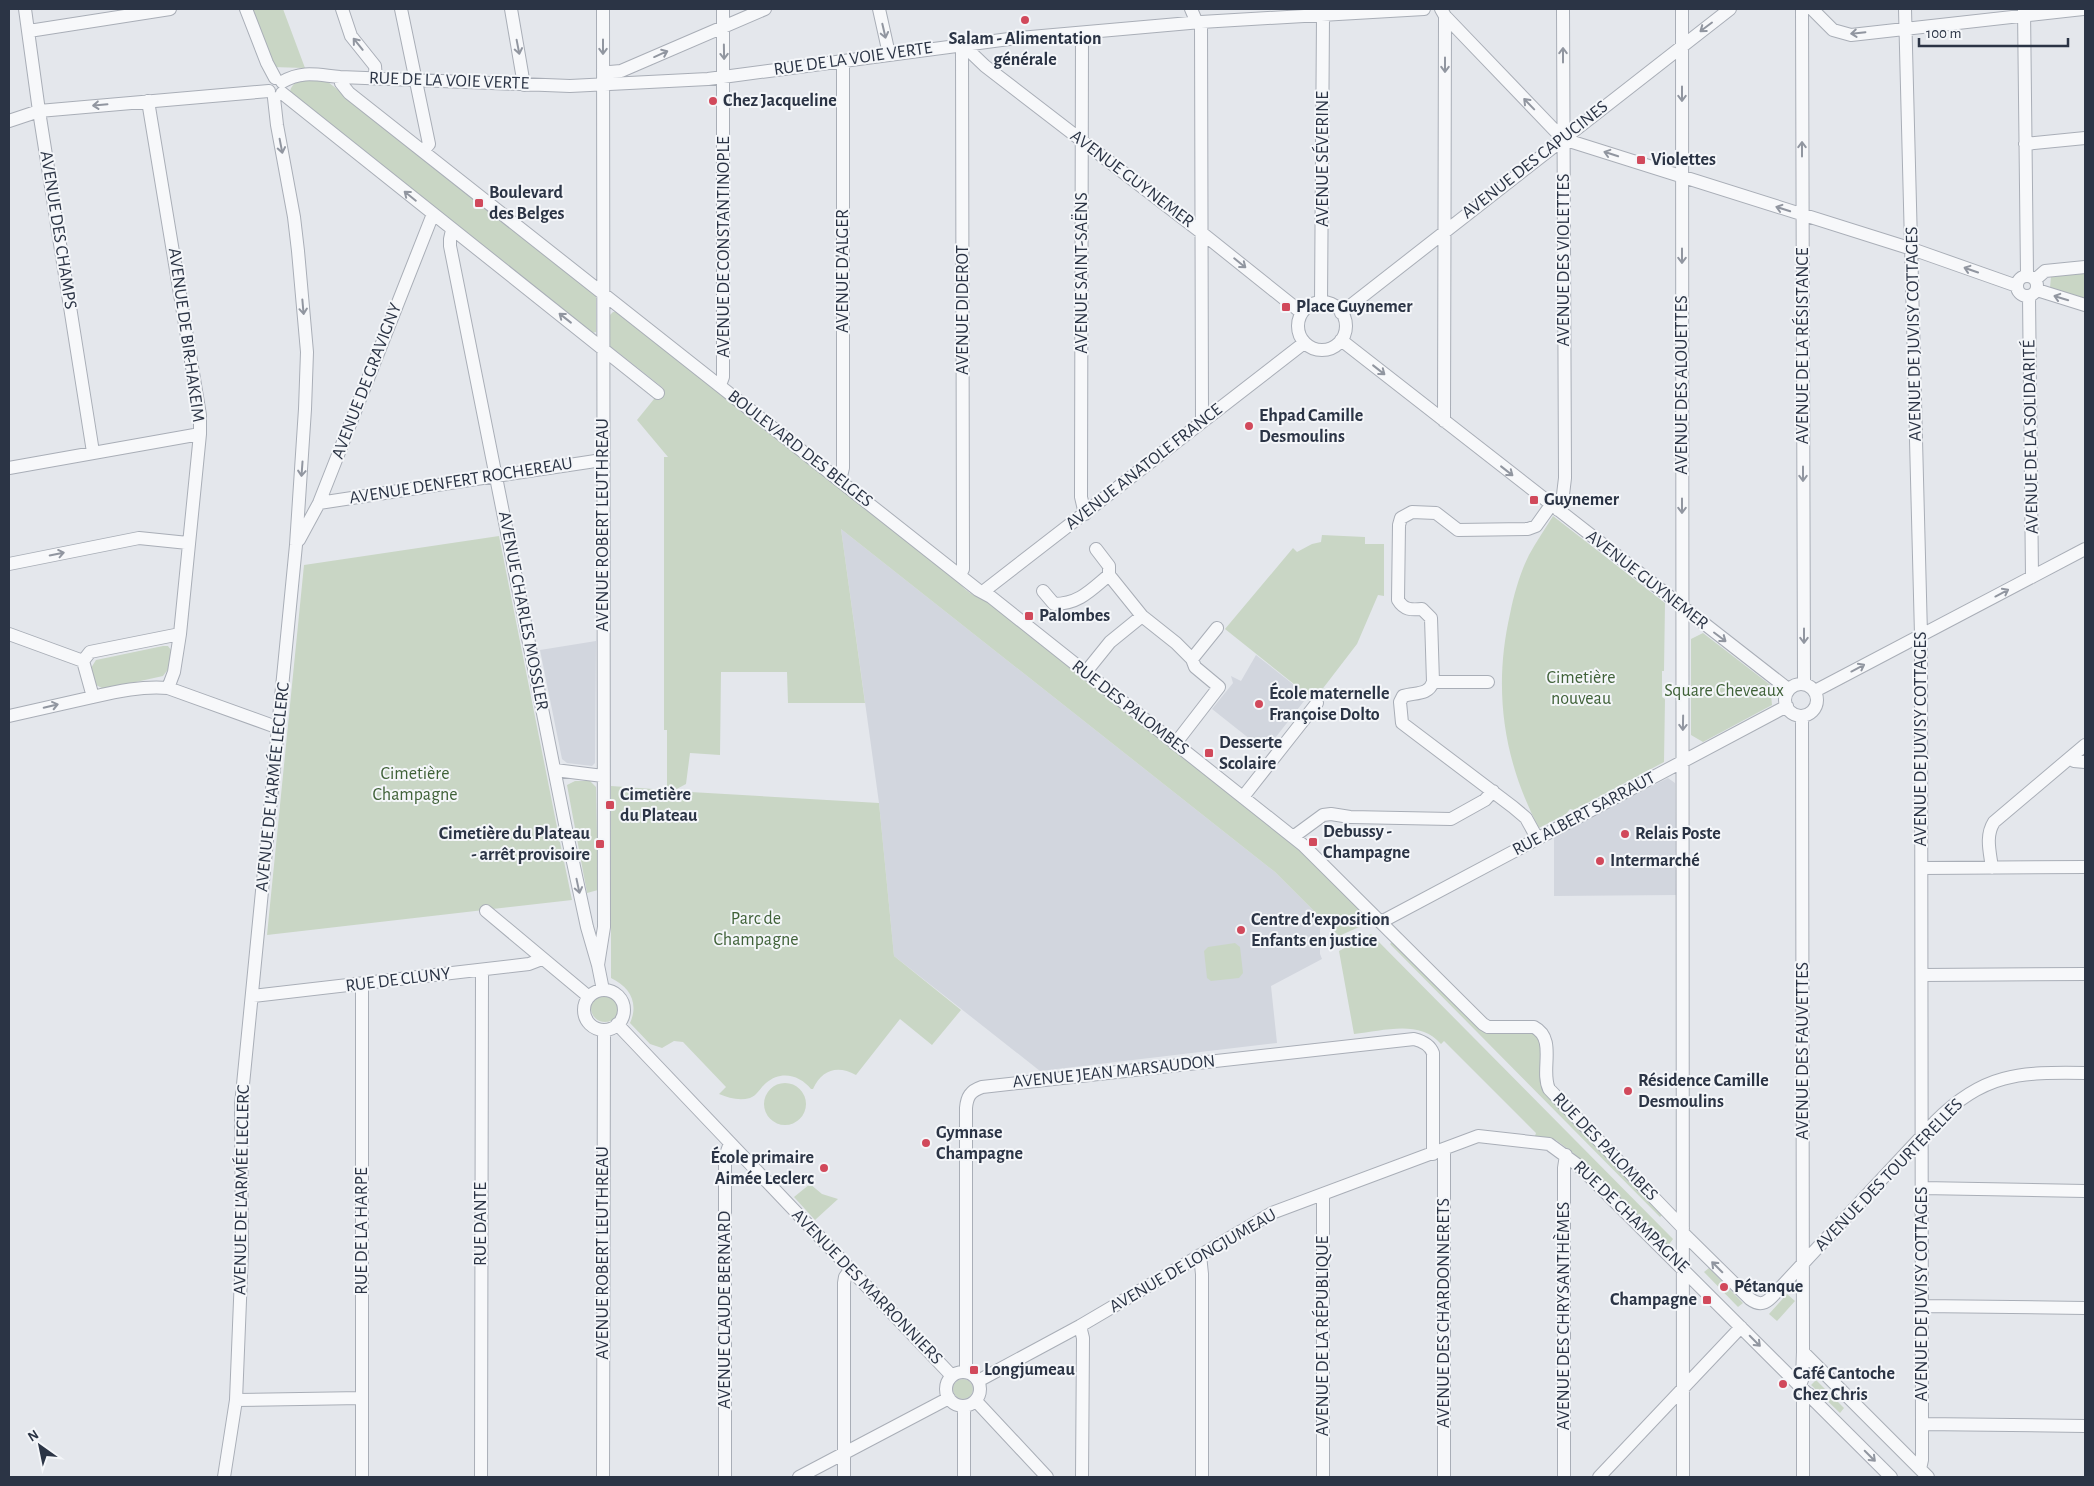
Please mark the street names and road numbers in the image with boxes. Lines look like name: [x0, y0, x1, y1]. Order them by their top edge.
street label: RUE DE LA VOIE VERTE: [772, 39, 934, 79]
street label: RUE DE LA VOIE VERTE: [369, 69, 530, 93]
street label: AVENUE SÉVERINE: [1311, 91, 1332, 227]
street label: AVENUE DES CAPUCINES: [1459, 98, 1611, 222]
street label: AVENUE GUYNEMER: [1067, 127, 1197, 231]
street label: AVENUE DE CONSTANTINOPLE: [715, 136, 733, 358]
street label: AVENUE DES CHAMPS: [37, 150, 79, 310]
street label: AVENUE DES VIOLETTES: [1555, 174, 1573, 346]
street label: AVENUE SAINT-SAËNS: [1071, 192, 1091, 354]
street label: AVENUE D'ALGER: [834, 209, 852, 333]
street label: AVENUE DE JUVISY COTTAGES: [1903, 226, 1925, 442]
street label: AVENUE DIDEROT: [954, 245, 972, 375]
street label: AVENUE DE BIR-HAKEIM: [165, 247, 207, 423]
street label: AVENUE DE LA RÉSISTANCE: [1791, 247, 1812, 444]
street label: AVENUE DES ALOUETTES: [1673, 295, 1691, 475]
street label: AVENUE DE GRAVIGNY: [329, 300, 405, 461]
street label: AVENUE DE LA SOLIDARITÉ: [2017, 339, 2042, 534]
street label: BOULEVARD DES BELGES: [724, 387, 876, 511]
street label: AVENUE ANATOLE FRANCE: [1062, 400, 1226, 534]
street label: AVENUE ROBERT LEUTHREAU: [594, 418, 612, 632]
street label: AVENUE DENFERT ROCHEREAU: [348, 454, 574, 508]
street label: AVENUE CHARLES MOSSLER: [495, 510, 551, 712]
street label: AVENUE GUYNEMER: [1583, 527, 1711, 633]
street label: AVENUE DE JUVISY COTTAGES: [1912, 632, 1930, 846]
street label: RUE DES PALOMBES: [1068, 657, 1192, 759]
street label: AVENUE DE L'ARMÉE LECLERC: [250, 681, 293, 893]
street label: RUE ALBERT SARRAUT: [1510, 769, 1659, 859]
street label: AVENUE DES FAUVETTES: [1794, 962, 1812, 1140]
street label: RUE DE CLUNY: [344, 965, 452, 995]
street label: AVENUE JEAN MARSAUDON: [1012, 1052, 1216, 1092]
street label: AVENUE DE L'ARMÉE LECLERC: [228, 1085, 253, 1295]
street label: RUE DES PALOMBES: [1549, 1089, 1661, 1205]
street label: AVENUE DES TOURTERELLES: [1812, 1095, 1966, 1255]
street label: AVENUE ROBERT LEUTHREAU: [594, 1146, 612, 1360]
street label: RUE DE CHAMPAGNE: [1570, 1158, 1692, 1277]
street label: RUE DE LA HARPE: [353, 1167, 371, 1295]
street label: RUE DANTE: [472, 1182, 490, 1266]
street label: AVENUE DE JUVISY COTTAGES: [1913, 1187, 1931, 1401]
street label: AVENUE DES CHARDONNERETS: [1435, 1198, 1453, 1428]
street label: AVENUE DES CHRYSANTHÈMES: [1552, 1202, 1573, 1430]
street label: AVENUE DES MARRONNIERS: [788, 1206, 946, 1368]
street label: AVENUE DE LONGJUMEAU: [1106, 1206, 1280, 1316]
street label: AVENUE CLAUDE BERNARD: [716, 1211, 734, 1409]
street label: AVENUE DE LA RÉPUBLIQUE: [1311, 1235, 1332, 1436]

